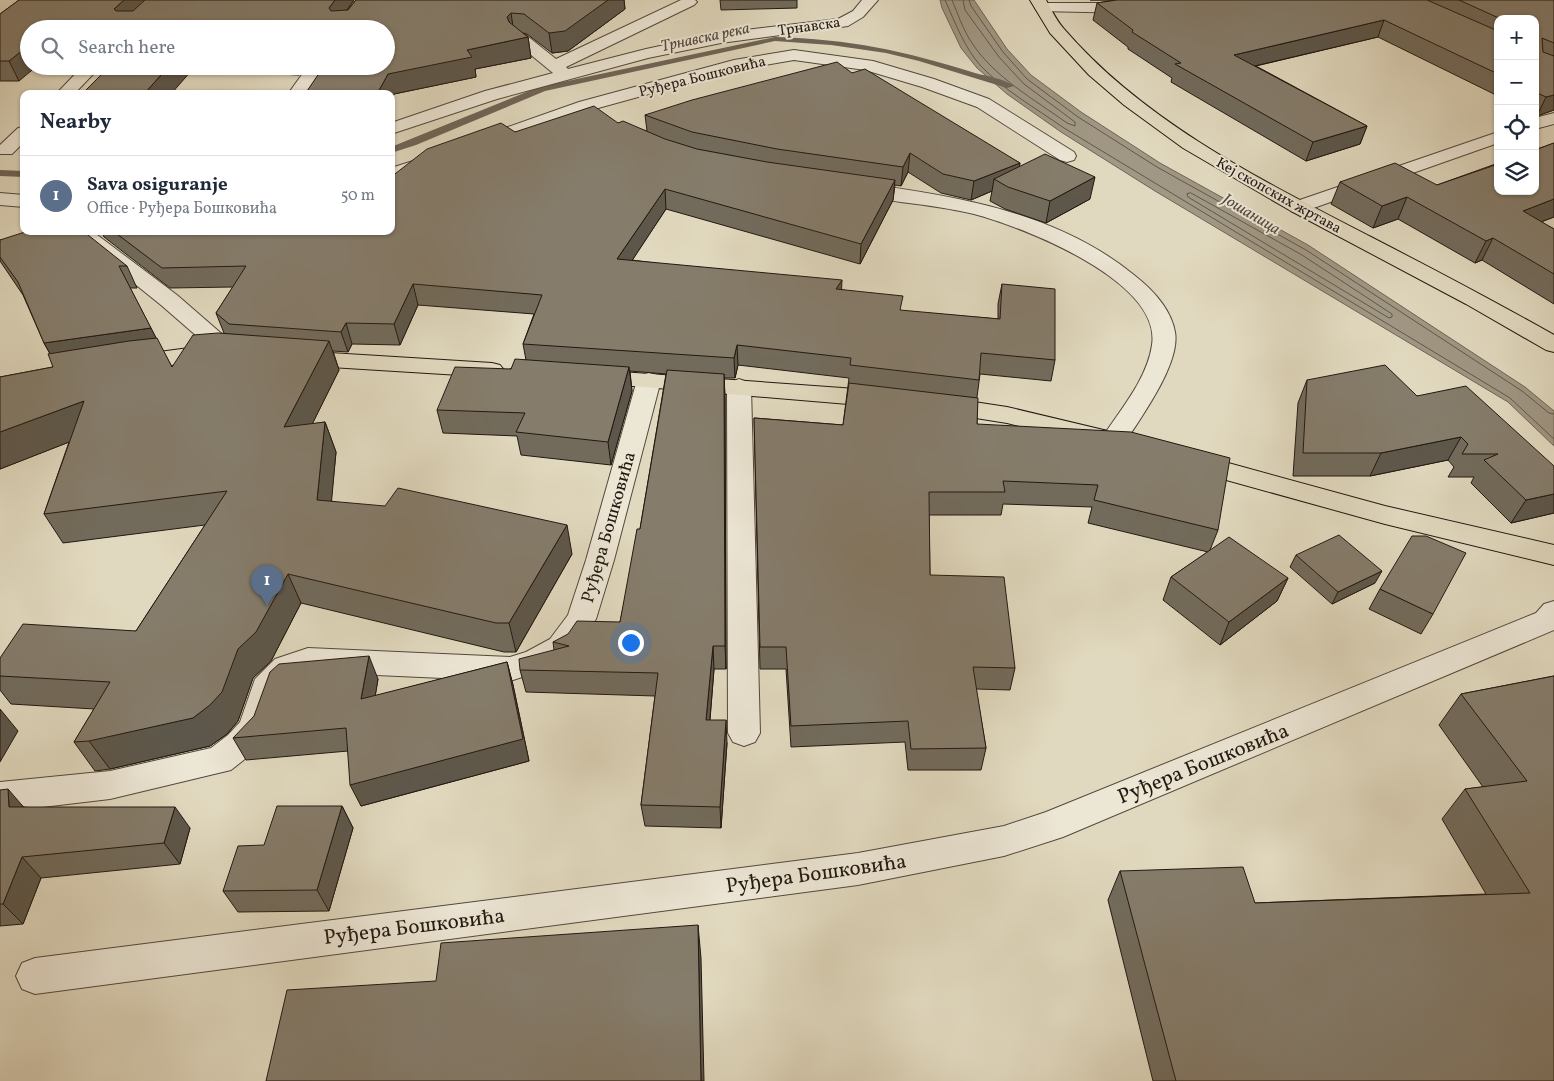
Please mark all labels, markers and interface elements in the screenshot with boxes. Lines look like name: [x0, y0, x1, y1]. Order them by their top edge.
street label: Трнавска: [776, 13, 842, 42]
map controls: [1494, 15, 1539, 195]
button: +: [1494, 15, 1539, 60]
water label: Трнавска река: [659, 18, 752, 58]
search box: [20, 20, 395, 75]
icon: search: [38, 34, 66, 62]
text: Search here: [78, 35, 175, 61]
street label: Руђера Бошковића: [637, 52, 768, 103]
button: −: [1494, 60, 1539, 105]
button: locate: [1494, 105, 1539, 150]
text: Nearby: [40, 108, 111, 137]
button: layers: [1494, 150, 1539, 195]
street label: Кеј скопских жртава: [1212, 153, 1345, 240]
text: Sava osiguranje: [87, 172, 228, 198]
text: 1: [53, 185, 59, 207]
text: 50 m: [341, 185, 375, 207]
water label: Јошаница: [1216, 188, 1284, 241]
text: Office · Руђера Бошковића: [87, 198, 277, 220]
street label: Руђера Бошковића: [576, 449, 643, 606]
pin: 1: [251, 565, 283, 606]
your location: [618, 630, 644, 656]
street label: Руђера Бошковића: [1114, 717, 1294, 812]
street label: Руђера Бошковића: [724, 847, 908, 902]
street label: Руђера Бошковића: [322, 902, 506, 953]

